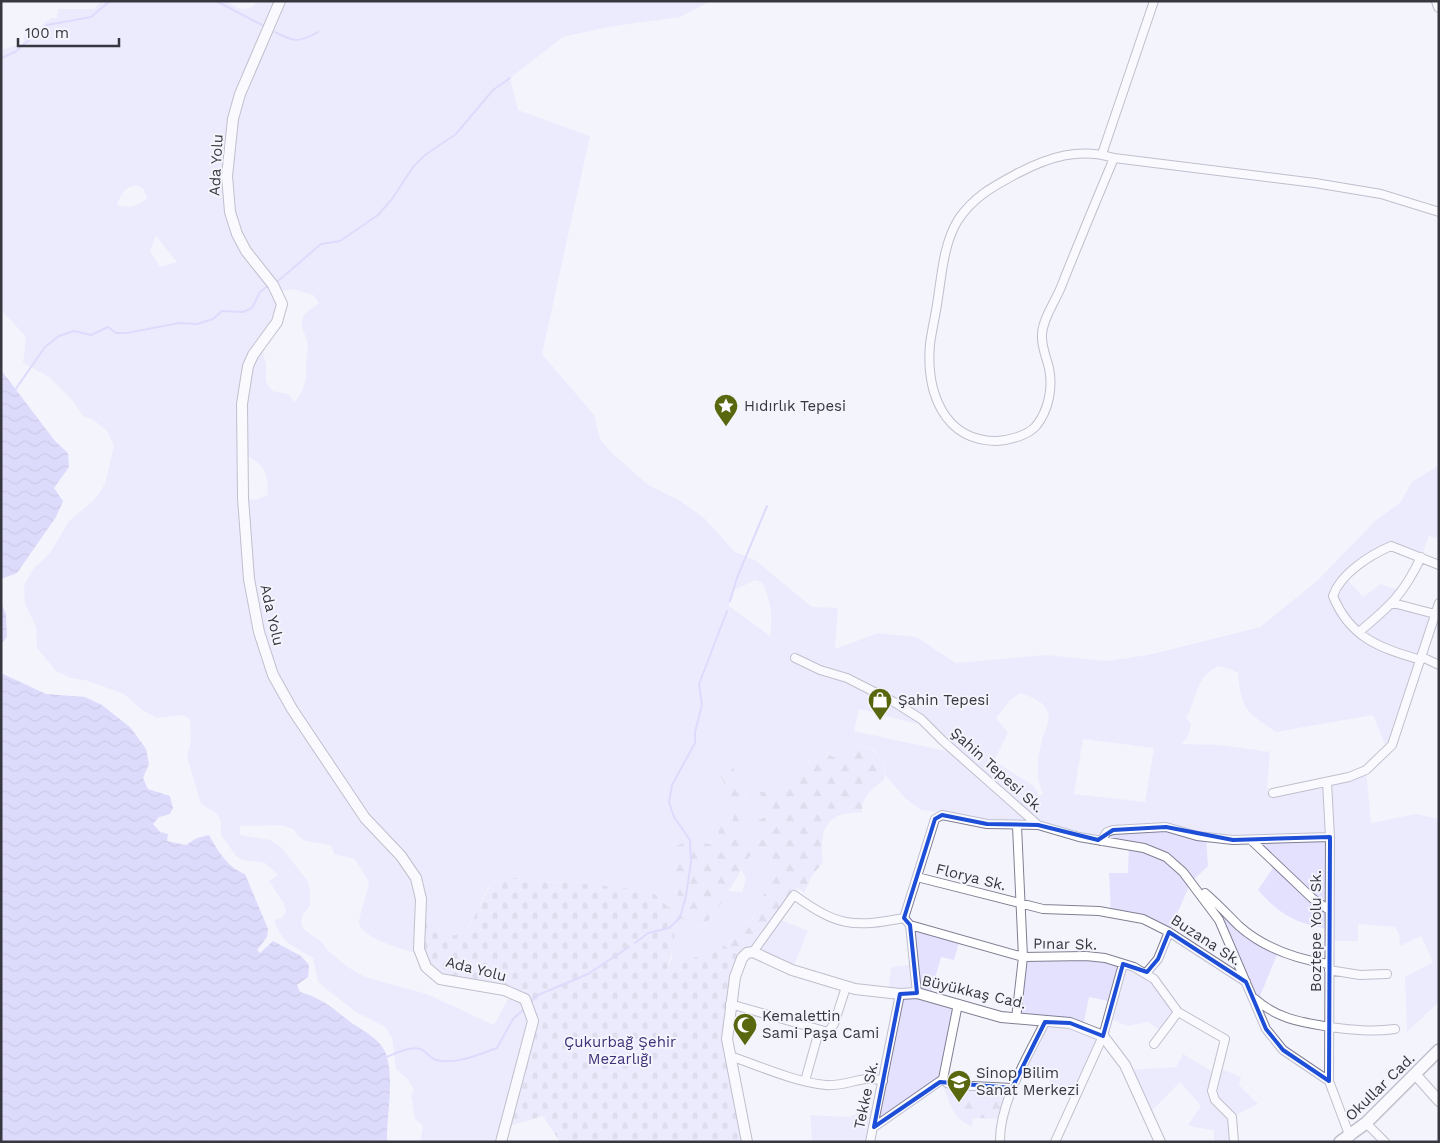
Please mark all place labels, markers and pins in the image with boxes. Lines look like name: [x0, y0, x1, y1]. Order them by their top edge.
place icon: Hıdırlık Tepesi: [713, 393, 739, 427]
place label: Hıdırlık Tepesi: [744, 397, 846, 415]
shop icon: Şahin Tepesi: [867, 687, 893, 721]
place label: Şahin Tepesi: [898, 691, 989, 709]
place label: Kemalettin Sami Paşa Cami: [762, 1007, 879, 1042]
mosque icon: Kemalettin Sami Paşa Cami: [732, 1012, 758, 1046]
place label: Sinop Bilim Sanat Merkezi: [976, 1064, 1079, 1099]
school or university icon: Sinop Bilim Sanat Merkezi: [946, 1069, 972, 1103]

